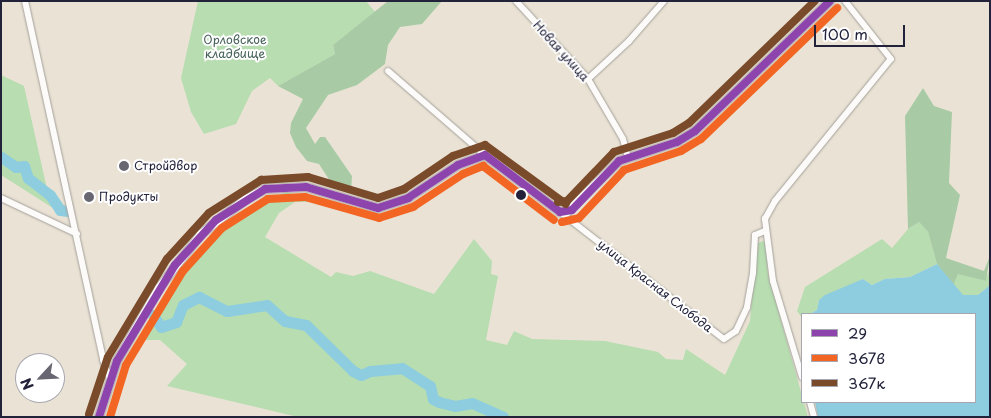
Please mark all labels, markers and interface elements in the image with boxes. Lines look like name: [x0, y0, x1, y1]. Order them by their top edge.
scale bar: [816, 15, 907, 47]
street label: Новая улица: [530, 18, 592, 84]
text: 100 m: [822, 22, 868, 45]
park label: Орловское кладбище: [203, 33, 267, 61]
place label: Стройдвор: [134, 159, 197, 173]
marker: Стройдвор: [118, 160, 130, 172]
place label: Продукты: [99, 190, 158, 204]
unlabelled marker: [516, 190, 526, 200]
marker: Продукты: [83, 191, 95, 203]
street label: улица Красная Слобода: [594, 236, 716, 336]
legend: [801, 313, 976, 403]
text: 29: [848, 321, 867, 344]
text: 367в: [848, 346, 885, 369]
north arrow: [15, 353, 65, 403]
text: 367к: [848, 371, 885, 394]
text: N: [15, 375, 39, 394]

